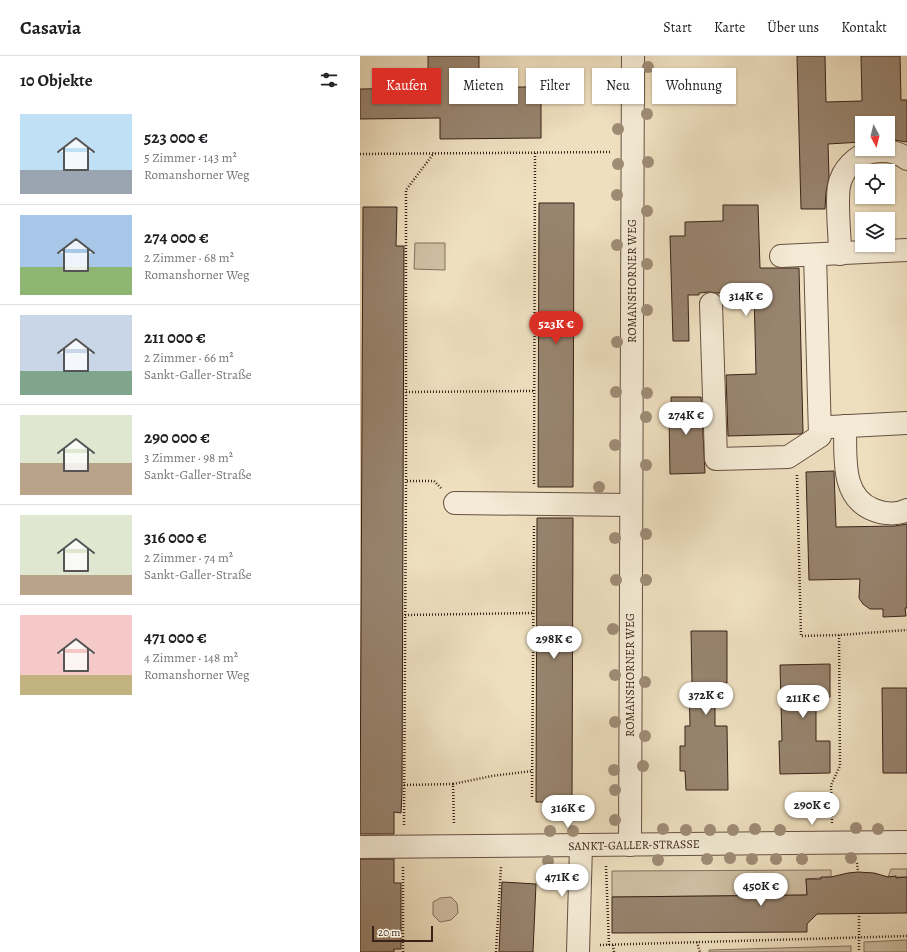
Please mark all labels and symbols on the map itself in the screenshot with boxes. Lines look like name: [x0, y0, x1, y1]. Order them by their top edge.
north arrow: [855, 116, 895, 156]
street label: ROMANSHORNER WEG: [624, 219, 640, 343]
pin: 314K €: [713, 283, 779, 317]
pin: 523K €: [523, 311, 589, 345]
pin: 274K €: [653, 402, 719, 436]
street label: ROMANSHORNER WEG: [622, 613, 638, 737]
pin: 298K €: [521, 626, 587, 660]
pin: 372K €: [673, 682, 739, 716]
pin: 211K €: [770, 685, 836, 719]
pin: 290K €: [779, 792, 845, 826]
pin: 316K €: [535, 795, 601, 829]
street label: SANKT-GALLER-STRASSE: [568, 836, 700, 854]
pin: 471K €: [529, 864, 595, 898]
pin: 450K €: [728, 873, 794, 907]
scale bar: [372, 924, 433, 943]

